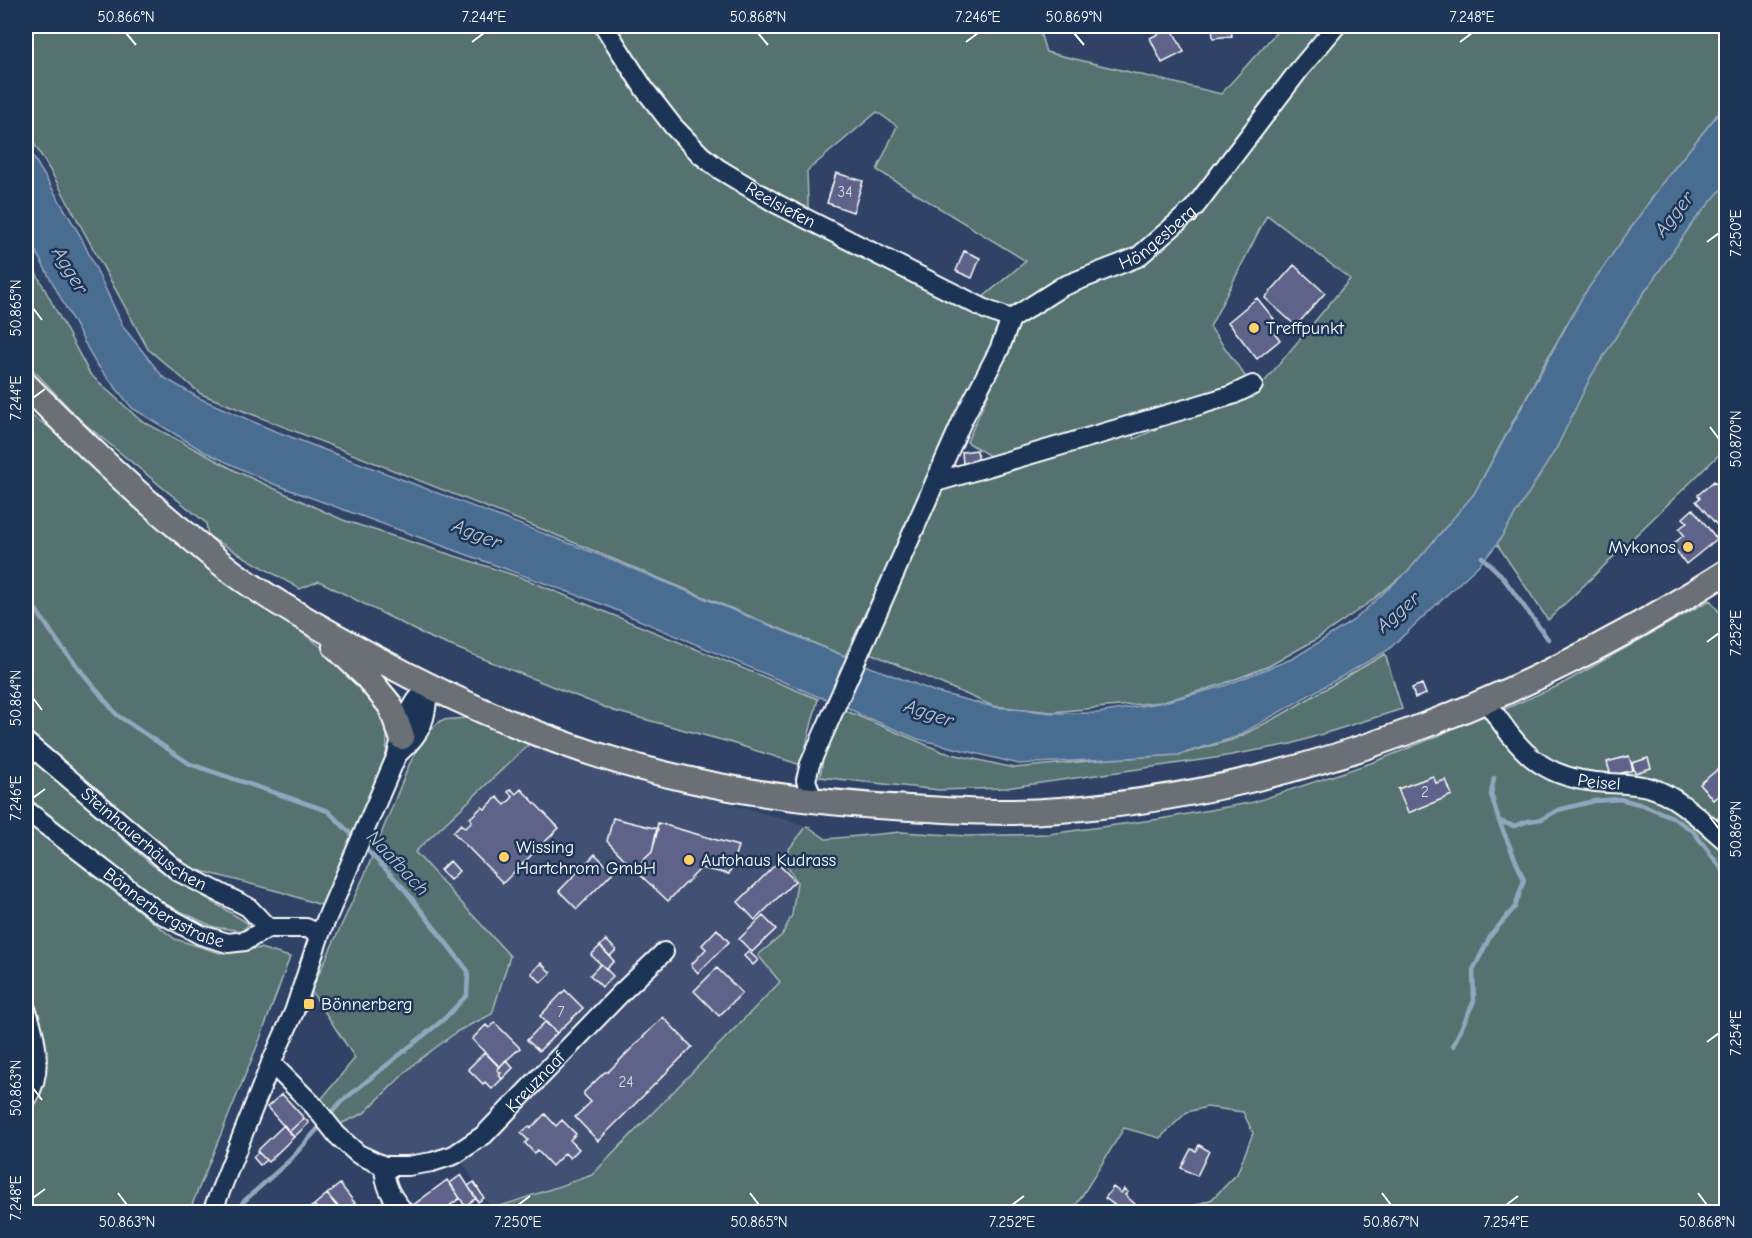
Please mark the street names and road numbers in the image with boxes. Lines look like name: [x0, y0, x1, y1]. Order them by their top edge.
street label: Reelsiefen: [742, 177, 819, 232]
street label: Höngesberg: [1116, 201, 1200, 274]
street label: Peisel: [1576, 769, 1621, 794]
street label: Steinhauerhäuschen: [77, 783, 210, 895]
street label: Bönnerbergstraße: [99, 863, 227, 952]
street label: Kreuznaaf: [501, 1046, 570, 1117]

